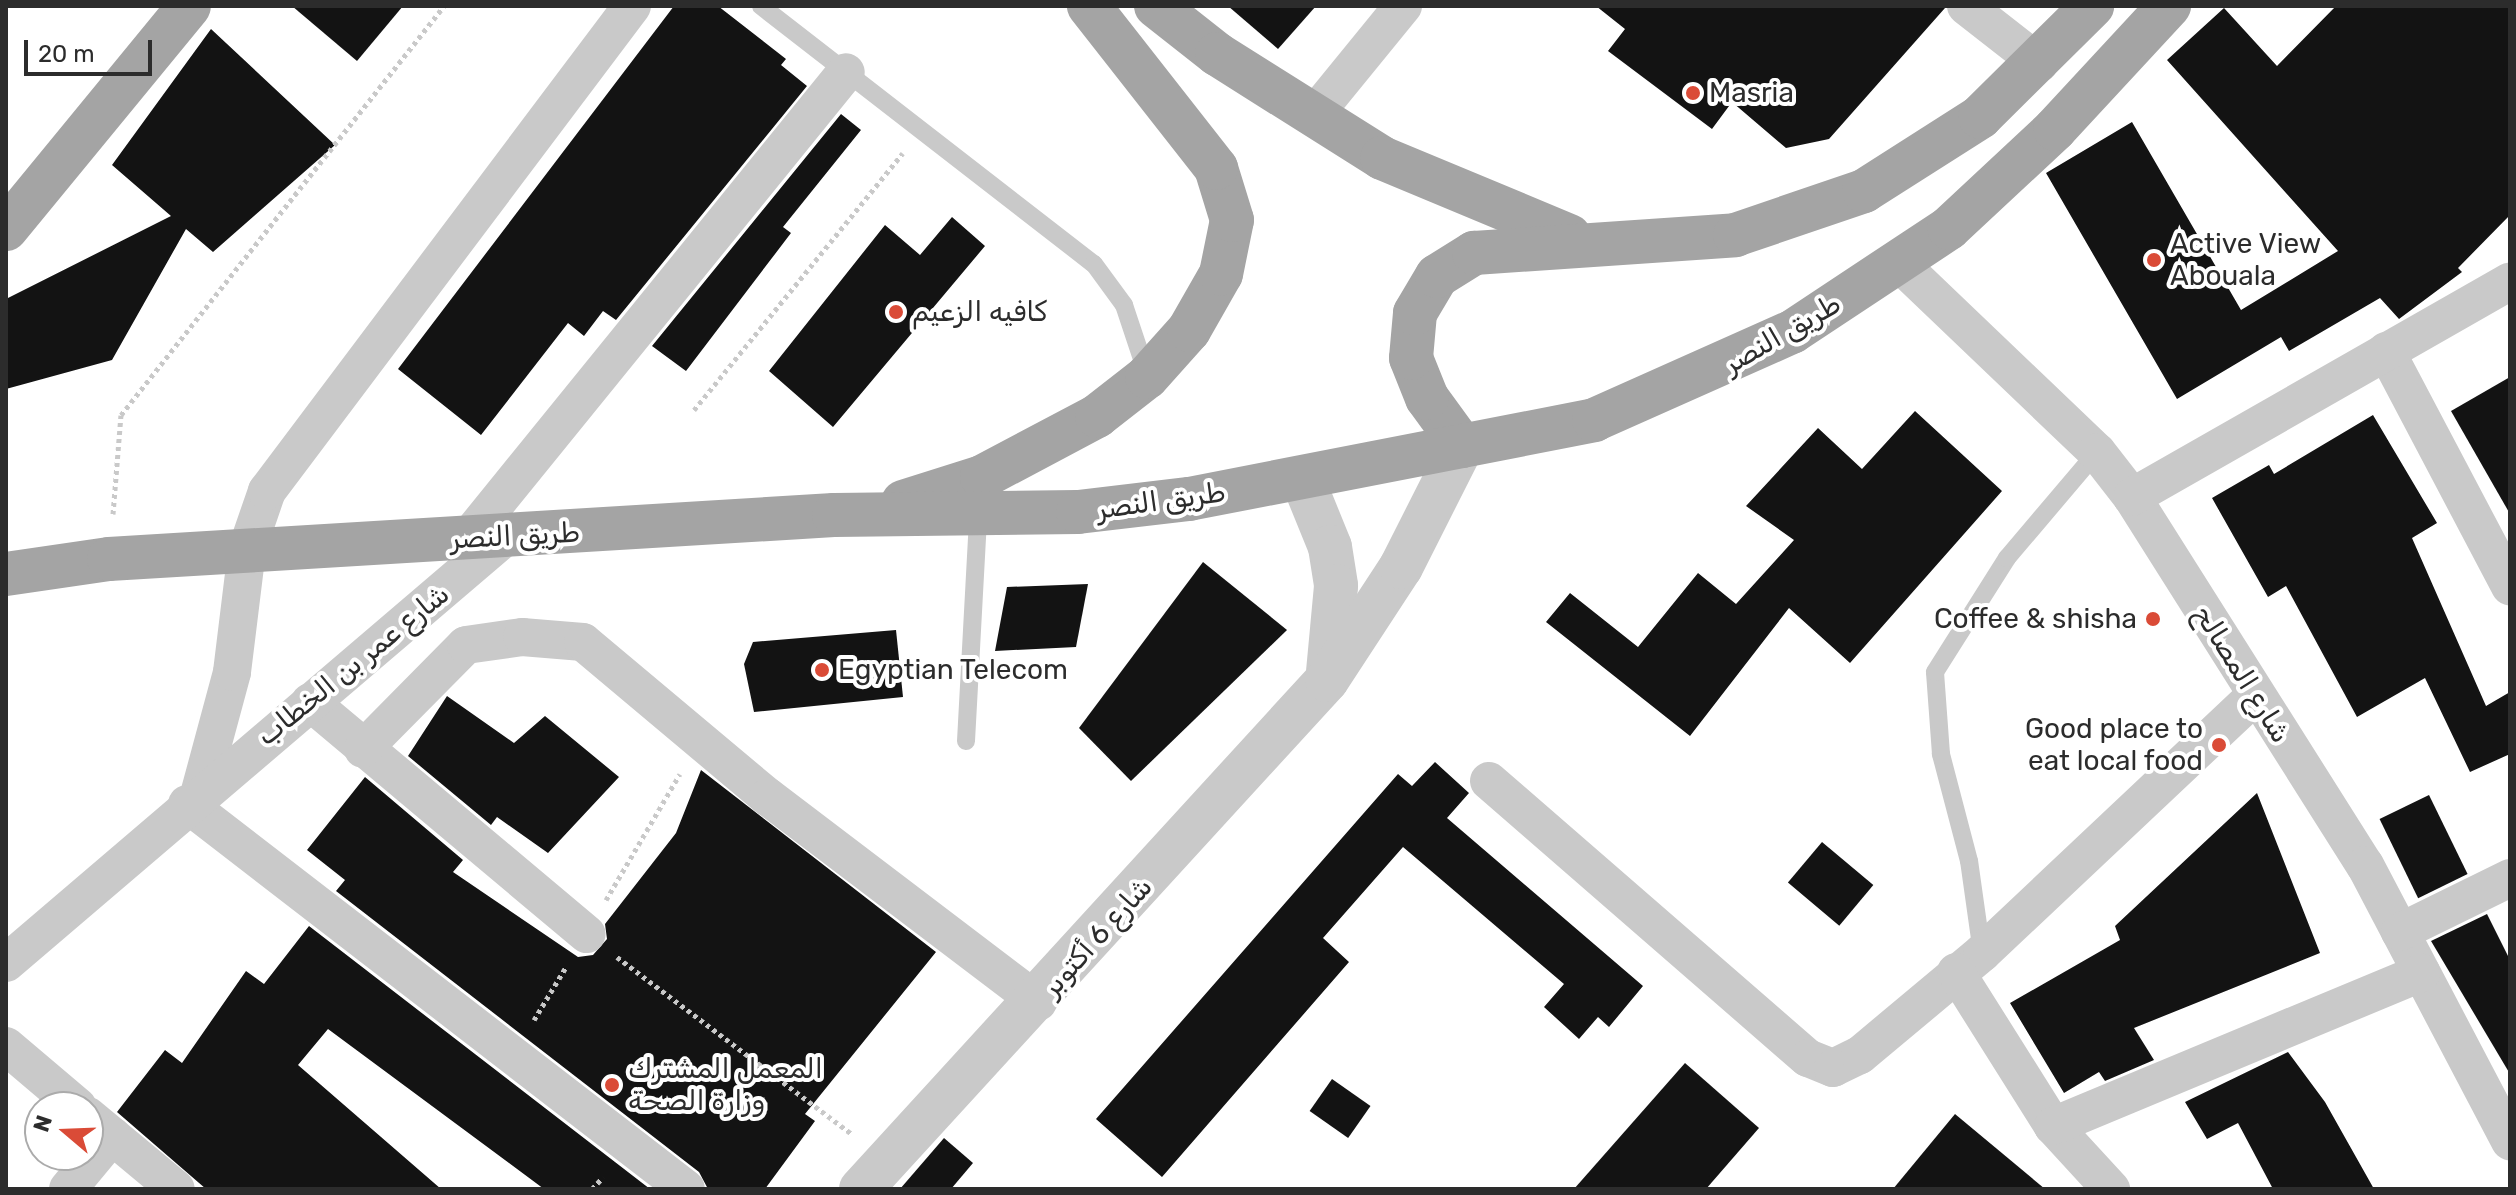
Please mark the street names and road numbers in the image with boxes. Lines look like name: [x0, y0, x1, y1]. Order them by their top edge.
street label: طريق النصر: [1717, 287, 1847, 381]
street label: طريق النصر: [1094, 475, 1228, 527]
street label: طريق النصر: [449, 516, 581, 556]
street label: شارع عمر بن الخطاب: [250, 577, 456, 753]
street label: شارع المصالح: [2186, 599, 2298, 749]
street label: شارع 6 أكتوبر: [1035, 870, 1159, 1004]

